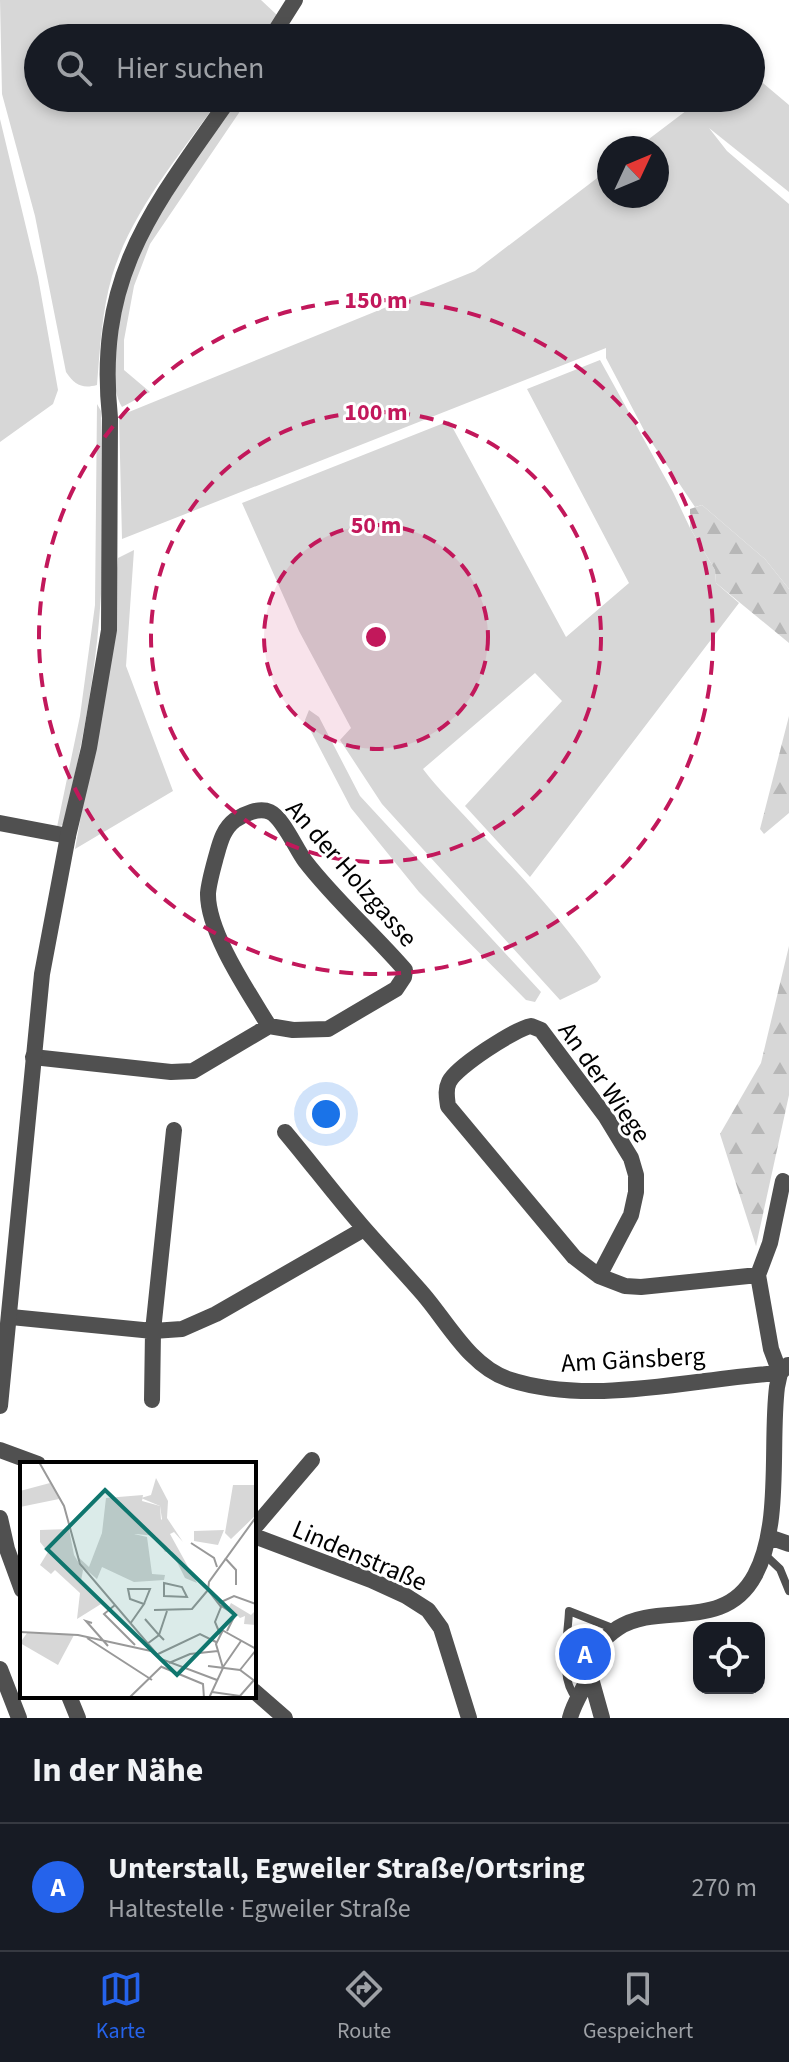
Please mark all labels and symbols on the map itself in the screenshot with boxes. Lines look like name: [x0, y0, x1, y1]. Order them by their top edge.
north arrow: [597, 136, 669, 208]
text: 150 m: [344, 283, 408, 318]
text: 100 m: [344, 395, 408, 430]
text: 50 m: [351, 508, 401, 543]
centre of rings: [362, 623, 390, 651]
street label: An der Holzgasse: [277, 792, 426, 955]
street label: An der Wiege: [549, 1014, 660, 1150]
your location: [306, 1094, 346, 1134]
street label: Am Gänsberg: [560, 1337, 706, 1382]
inset map: [20, 1462, 256, 1698]
street label: Lindenstraße: [287, 1510, 433, 1600]
pin: A: [559, 1624, 611, 1684]

